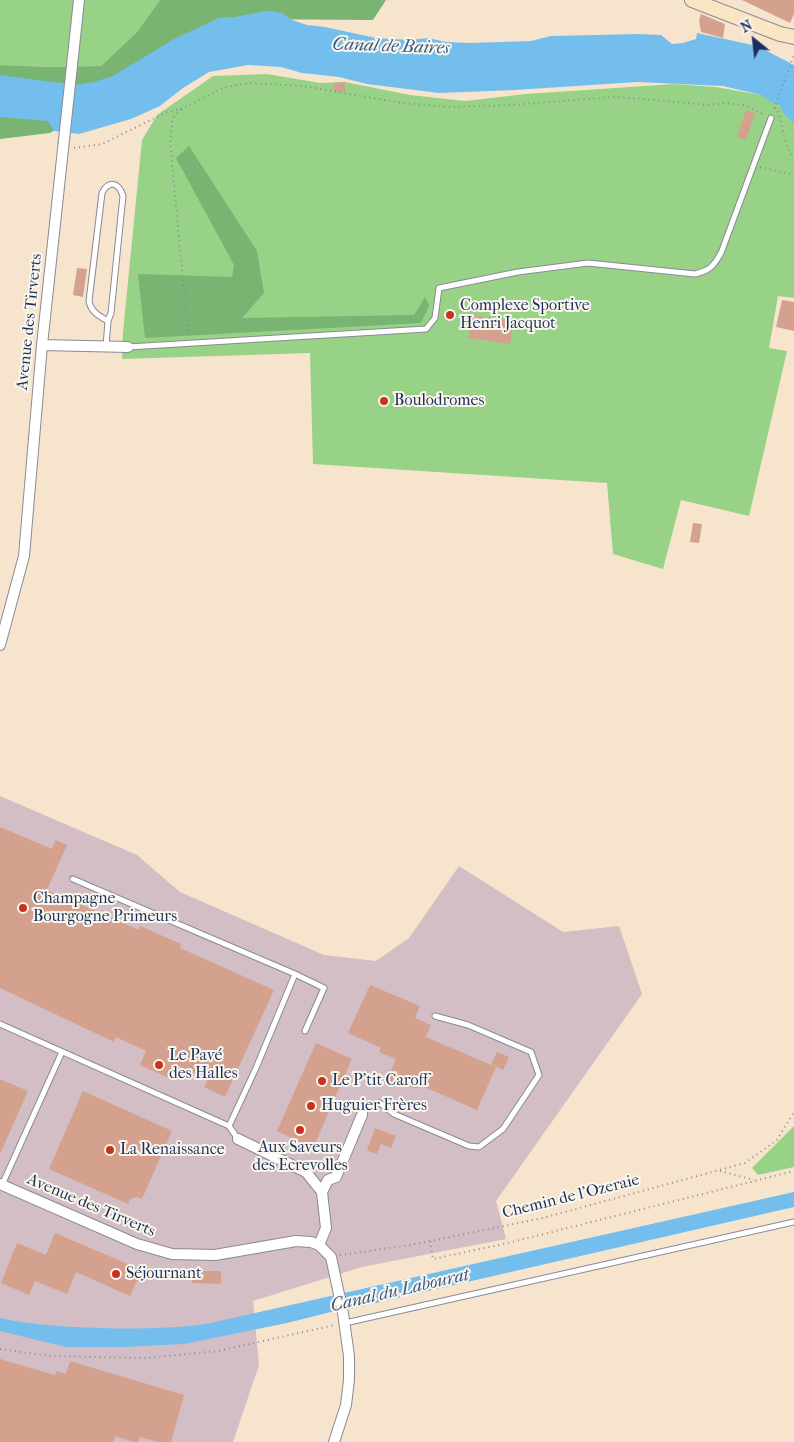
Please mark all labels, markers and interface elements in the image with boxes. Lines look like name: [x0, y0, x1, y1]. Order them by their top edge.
north arrow: [729, 15, 779, 65]
text: N: [738, 16, 755, 36]
water label: Canal de Baires: [332, 34, 450, 60]
street label: Avenue des Tirverts: [13, 253, 47, 391]
place label: Complexe Sportive Henri Jacquot: [460, 296, 590, 334]
marker: Complexe Sportive Henri Jacquot: [444, 309, 456, 321]
place label: Boulodromes: [394, 391, 484, 411]
marker: Boulodromes: [378, 395, 390, 407]
place label: Champagne Bourgogne Primeurs: [33, 889, 177, 927]
marker: Champagne Bourgogne Primeurs: [17, 902, 29, 914]
place label: Le Pavé des Halles: [169, 1046, 238, 1084]
marker: Le Pavé des Halles: [153, 1059, 165, 1071]
place label: Le P'tit Caroff: [332, 1071, 428, 1091]
marker: Le P'tit Caroff: [316, 1075, 328, 1087]
place label: Huguier Frères: [321, 1096, 427, 1116]
marker: Huguier Frères: [305, 1100, 317, 1112]
marker: Aux Saveurs des Ecrevolles: [294, 1124, 306, 1136]
place label: Aux Saveurs des Ecrevolles: [252, 1138, 348, 1176]
place label: La Renaissance: [120, 1140, 225, 1160]
marker: La Renaissance: [104, 1144, 116, 1156]
street label: Avenue des Tirverts: [24, 1170, 158, 1242]
street label: Chemin de l'Ozeraie: [500, 1171, 642, 1223]
place label: Séjournant: [126, 1264, 202, 1284]
water label: Canal du Labourat: [329, 1265, 471, 1317]
marker: Séjournant: [110, 1268, 122, 1280]

